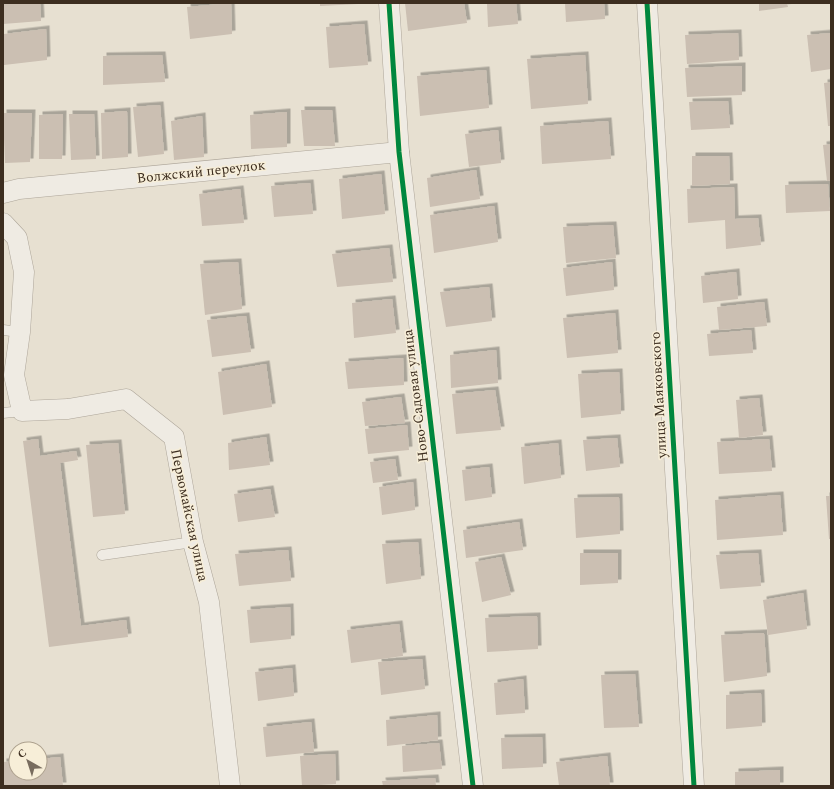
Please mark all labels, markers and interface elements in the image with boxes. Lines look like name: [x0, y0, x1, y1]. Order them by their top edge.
street label: Волжский переулок: [136, 154, 267, 189]
street label: Ново-Садовая улица: [397, 328, 434, 464]
street label: улица Маяковского: [645, 331, 672, 460]
street label: Первомайская улица: [165, 447, 214, 584]
north arrow: [8, 741, 48, 781]
text: С: [14, 744, 31, 763]

